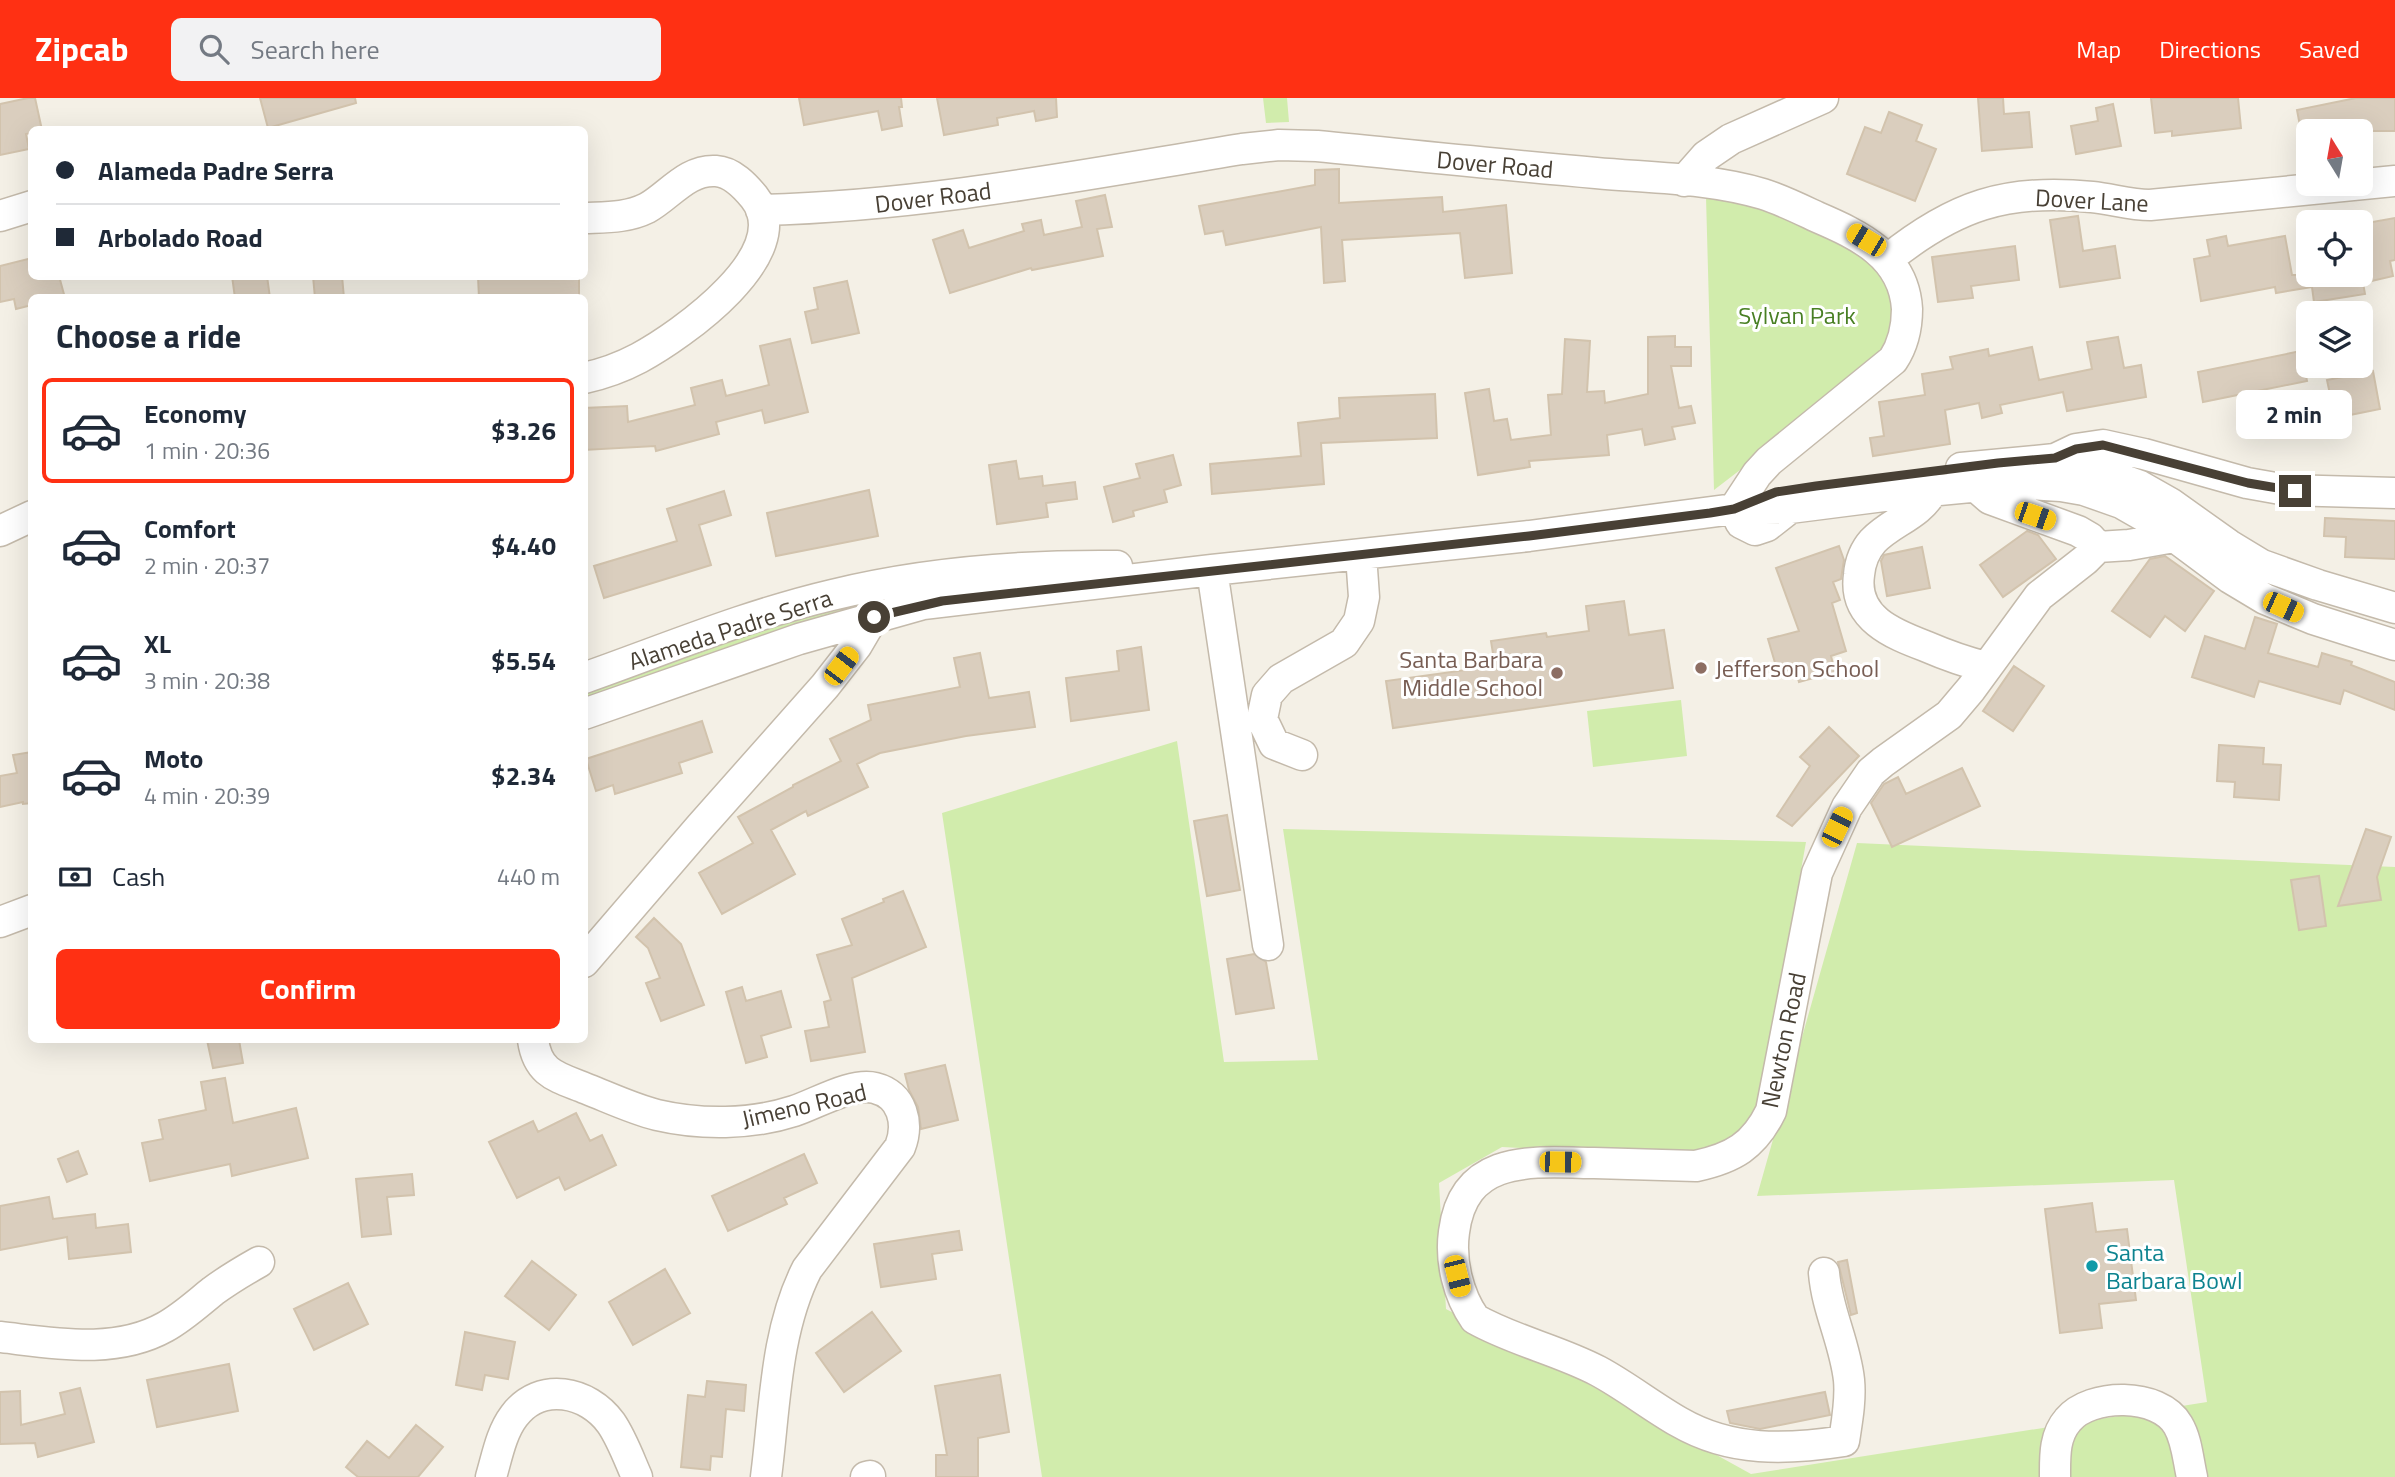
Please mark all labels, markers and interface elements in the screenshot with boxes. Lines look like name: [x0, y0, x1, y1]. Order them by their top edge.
search box: [171, 18, 661, 81]
text: Zipcab: [35, 24, 129, 74]
icon: search: [195, 30, 233, 68]
text: Search here: [251, 30, 380, 69]
text: Map: [2076, 31, 2121, 67]
text: Directions: [2159, 31, 2261, 67]
text: Saved: [2299, 31, 2360, 67]
north arrow: [2296, 119, 2373, 196]
map controls: [2296, 119, 2373, 378]
street label: Dover Road: [1435, 141, 1555, 187]
text: Alameda Padre Serra: [98, 151, 334, 190]
street label: Dover Road: [873, 172, 993, 222]
street label: Dover Lane: [2034, 179, 2150, 221]
button: locate: [2296, 210, 2373, 287]
text: Arbolado Road: [98, 218, 263, 257]
car: [1843, 220, 1890, 260]
park label: Sylvan Park: [1738, 297, 1856, 333]
button: layers: [2296, 301, 2373, 378]
text: Choose a ride: [56, 312, 241, 360]
callout: 2 min: [2237, 390, 2353, 438]
text: Economy: [144, 394, 246, 433]
text: 2 min: [2266, 397, 2322, 432]
icon: car: [60, 399, 123, 462]
text: $3.26: [491, 411, 556, 450]
text: 1 min · 20:36: [144, 433, 270, 468]
route end: [2279, 475, 2311, 507]
car: [2012, 499, 2059, 533]
text: Comfort: [144, 509, 236, 548]
icon: car: [60, 514, 123, 577]
text: $4.40: [491, 526, 556, 565]
text: 2 min · 20:37: [144, 548, 270, 583]
street label: Alameda Padre Serra: [624, 579, 836, 679]
car: [2260, 589, 2307, 625]
route start: [858, 601, 890, 633]
text: XL: [144, 624, 171, 663]
icon: car: [60, 629, 123, 692]
text: $5.54: [491, 641, 556, 680]
place label: Santa Barbara Middle School: [1399, 641, 1543, 705]
car: [820, 643, 863, 689]
place label: Jefferson School: [1715, 650, 1879, 686]
marker: Jefferson School: [1693, 660, 1709, 676]
text: 3 min · 20:38: [144, 663, 270, 698]
marker: Santa Barbara Middle School: [1549, 665, 1565, 681]
text: Moto: [144, 739, 203, 778]
icon: car: [60, 744, 123, 807]
text: $2.34: [491, 756, 556, 795]
text: 4 min · 20:39: [144, 778, 270, 813]
car: [1819, 804, 1856, 850]
text: Cash: [112, 857, 165, 896]
icon: cash: [56, 858, 94, 896]
text: 440 m: [497, 859, 560, 894]
button: Confirm: [56, 949, 560, 1029]
street label: Newton Road: [1751, 969, 1815, 1111]
street label: Jimeno Road: [738, 1073, 870, 1137]
car: [1539, 1151, 1582, 1173]
place label: Santa Barbara Bowl: [2106, 1234, 2243, 1298]
car: [1442, 1253, 1473, 1299]
marker: Santa Barbara Bowl: [2084, 1258, 2100, 1274]

